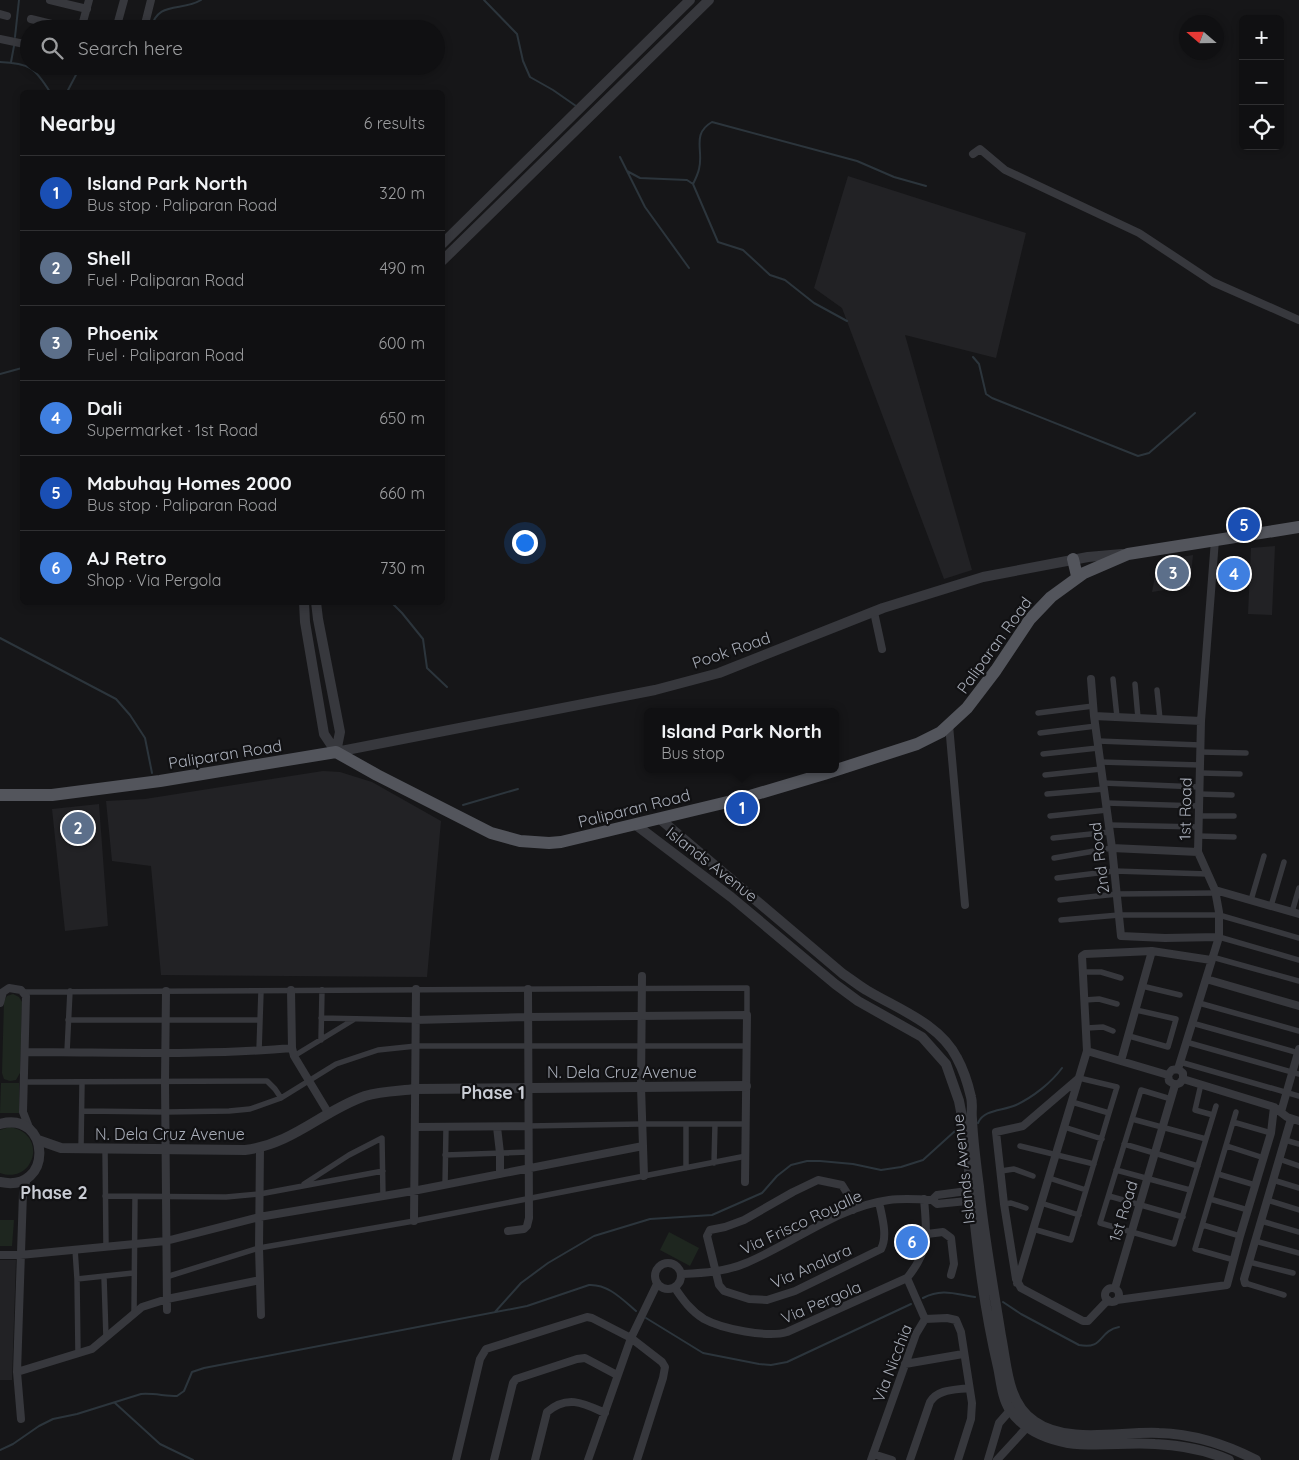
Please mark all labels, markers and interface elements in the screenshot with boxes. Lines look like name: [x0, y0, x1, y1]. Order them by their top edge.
north arrow: [1179, 15, 1224, 60]
map controls: [1239, 15, 1284, 150]
button: +: [1239, 15, 1284, 60]
search box: [20, 20, 445, 75]
icon: search: [38, 34, 66, 62]
text: Search here: [78, 36, 183, 60]
button: −: [1239, 60, 1284, 105]
button: locate: [1239, 105, 1284, 150]
text: Nearby: [40, 110, 116, 136]
text: 6 results: [364, 113, 425, 133]
text: Island Park North: [87, 171, 248, 195]
text: 1: [53, 183, 59, 203]
text: 320 m: [379, 183, 425, 203]
text: Bus stop · Paliparan Road: [87, 195, 277, 215]
text: Shell: [87, 246, 131, 270]
text: 2: [51, 258, 61, 278]
text: 490 m: [379, 258, 425, 278]
text: Fuel · Paliparan Road: [87, 270, 244, 290]
text: Phoenix: [87, 321, 158, 345]
text: 3: [52, 333, 60, 353]
text: 600 m: [378, 333, 425, 353]
text: Fuel · Paliparan Road: [87, 345, 244, 365]
text: Dali: [87, 396, 122, 420]
text: 4: [51, 408, 61, 428]
text: 650 m: [379, 408, 425, 428]
text: Supermarket · 1st Road: [87, 420, 258, 440]
text: Mabuhay Homes 2000: [87, 471, 292, 495]
text: 5: [51, 483, 61, 503]
text: 660 m: [379, 483, 425, 503]
text: Bus stop · Paliparan Road: [87, 495, 277, 515]
pin: 5: [1228, 506, 1260, 544]
your location: [512, 530, 538, 556]
text: AJ Retro: [87, 546, 167, 570]
pin: 3: [1157, 554, 1189, 592]
pin: 4: [1218, 555, 1250, 593]
text: 6: [52, 558, 60, 578]
text: 730 m: [380, 558, 425, 578]
text: Shop · Via Pergola: [87, 570, 221, 590]
street label: Paliparan Road: [952, 593, 1036, 697]
street label: Pook Road: [689, 627, 773, 673]
popup: [644, 708, 839, 773]
text: Island Park North: [661, 719, 822, 743]
street label: Paliparan Road: [167, 735, 283, 773]
text: Bus stop: [661, 743, 725, 763]
street label: 1st Road: [1174, 777, 1196, 841]
street label: Paliparan Road: [576, 784, 692, 832]
pin: 1: [726, 789, 758, 827]
pin: 2: [62, 809, 94, 847]
street label: 2nd Road: [1085, 821, 1113, 895]
street label: Islands Avenue: [662, 822, 762, 906]
street label: N. Dela Cruz Avenue: [547, 1062, 697, 1082]
district label: Phase 1: [461, 1081, 525, 1104]
street label: Islands Avenue: [947, 1113, 979, 1225]
street label: N. Dela Cruz Avenue: [95, 1124, 245, 1144]
street label: 1st Road: [1104, 1178, 1142, 1244]
district label: Phase 2: [20, 1181, 88, 1204]
street label: Via Frisco Royalle: [737, 1185, 865, 1259]
pin: 6: [896, 1223, 928, 1261]
street label: Via Analara: [767, 1239, 855, 1293]
street label: Via Pergola: [778, 1276, 864, 1328]
street label: Via Nicchia: [868, 1321, 916, 1405]

